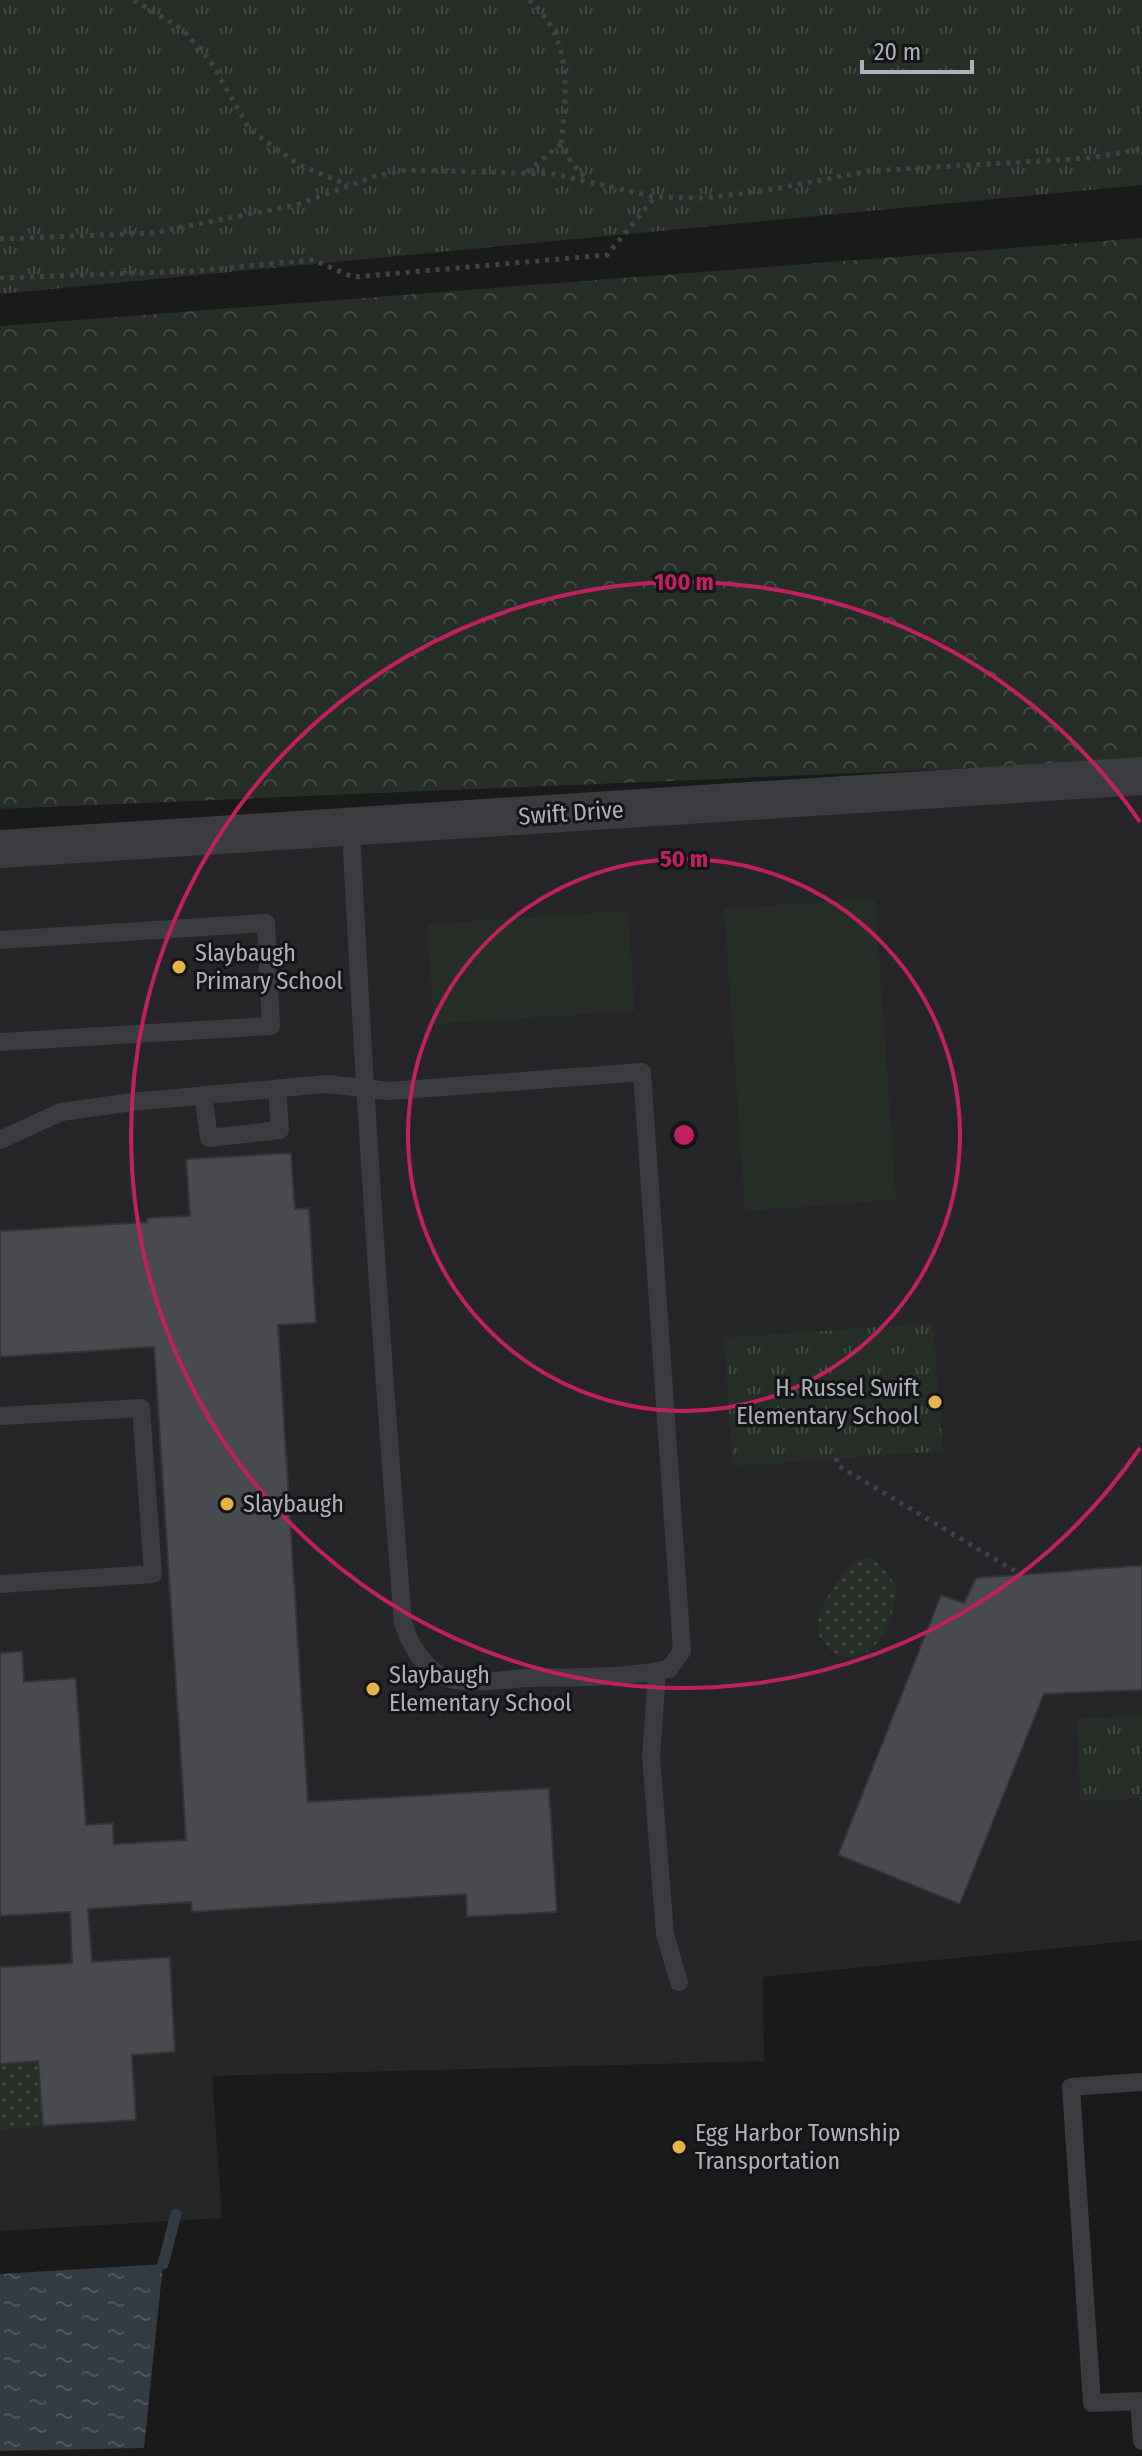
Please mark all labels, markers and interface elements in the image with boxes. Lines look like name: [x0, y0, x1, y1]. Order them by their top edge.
scale bar: [862, 24, 972, 74]
text: 20 m: [874, 38, 921, 66]
text: 100 m: [654, 568, 714, 596]
street label: Swift Drive: [517, 795, 625, 831]
text: 50 m: [660, 845, 708, 873]
place label: Slaybaugh Primary School: [195, 939, 343, 995]
marker: Slaybaugh Primary School: [170, 958, 188, 976]
centre of rings: [670, 1121, 698, 1149]
place label: H. Russel Swift Elementary School: [736, 1374, 919, 1430]
marker: H. Russel Swift Elementary School: [926, 1393, 944, 1411]
place label: Slaybaugh: [243, 1490, 344, 1518]
marker: Slaybaugh: [218, 1495, 236, 1513]
place label: Slaybaugh Elementary School: [389, 1661, 572, 1717]
marker: Slaybaugh Elementary School: [364, 1680, 382, 1698]
place label: Egg Harbor Township Transportation: [695, 2119, 901, 2175]
marker: Egg Harbor Township Transportation: [670, 2138, 688, 2156]

